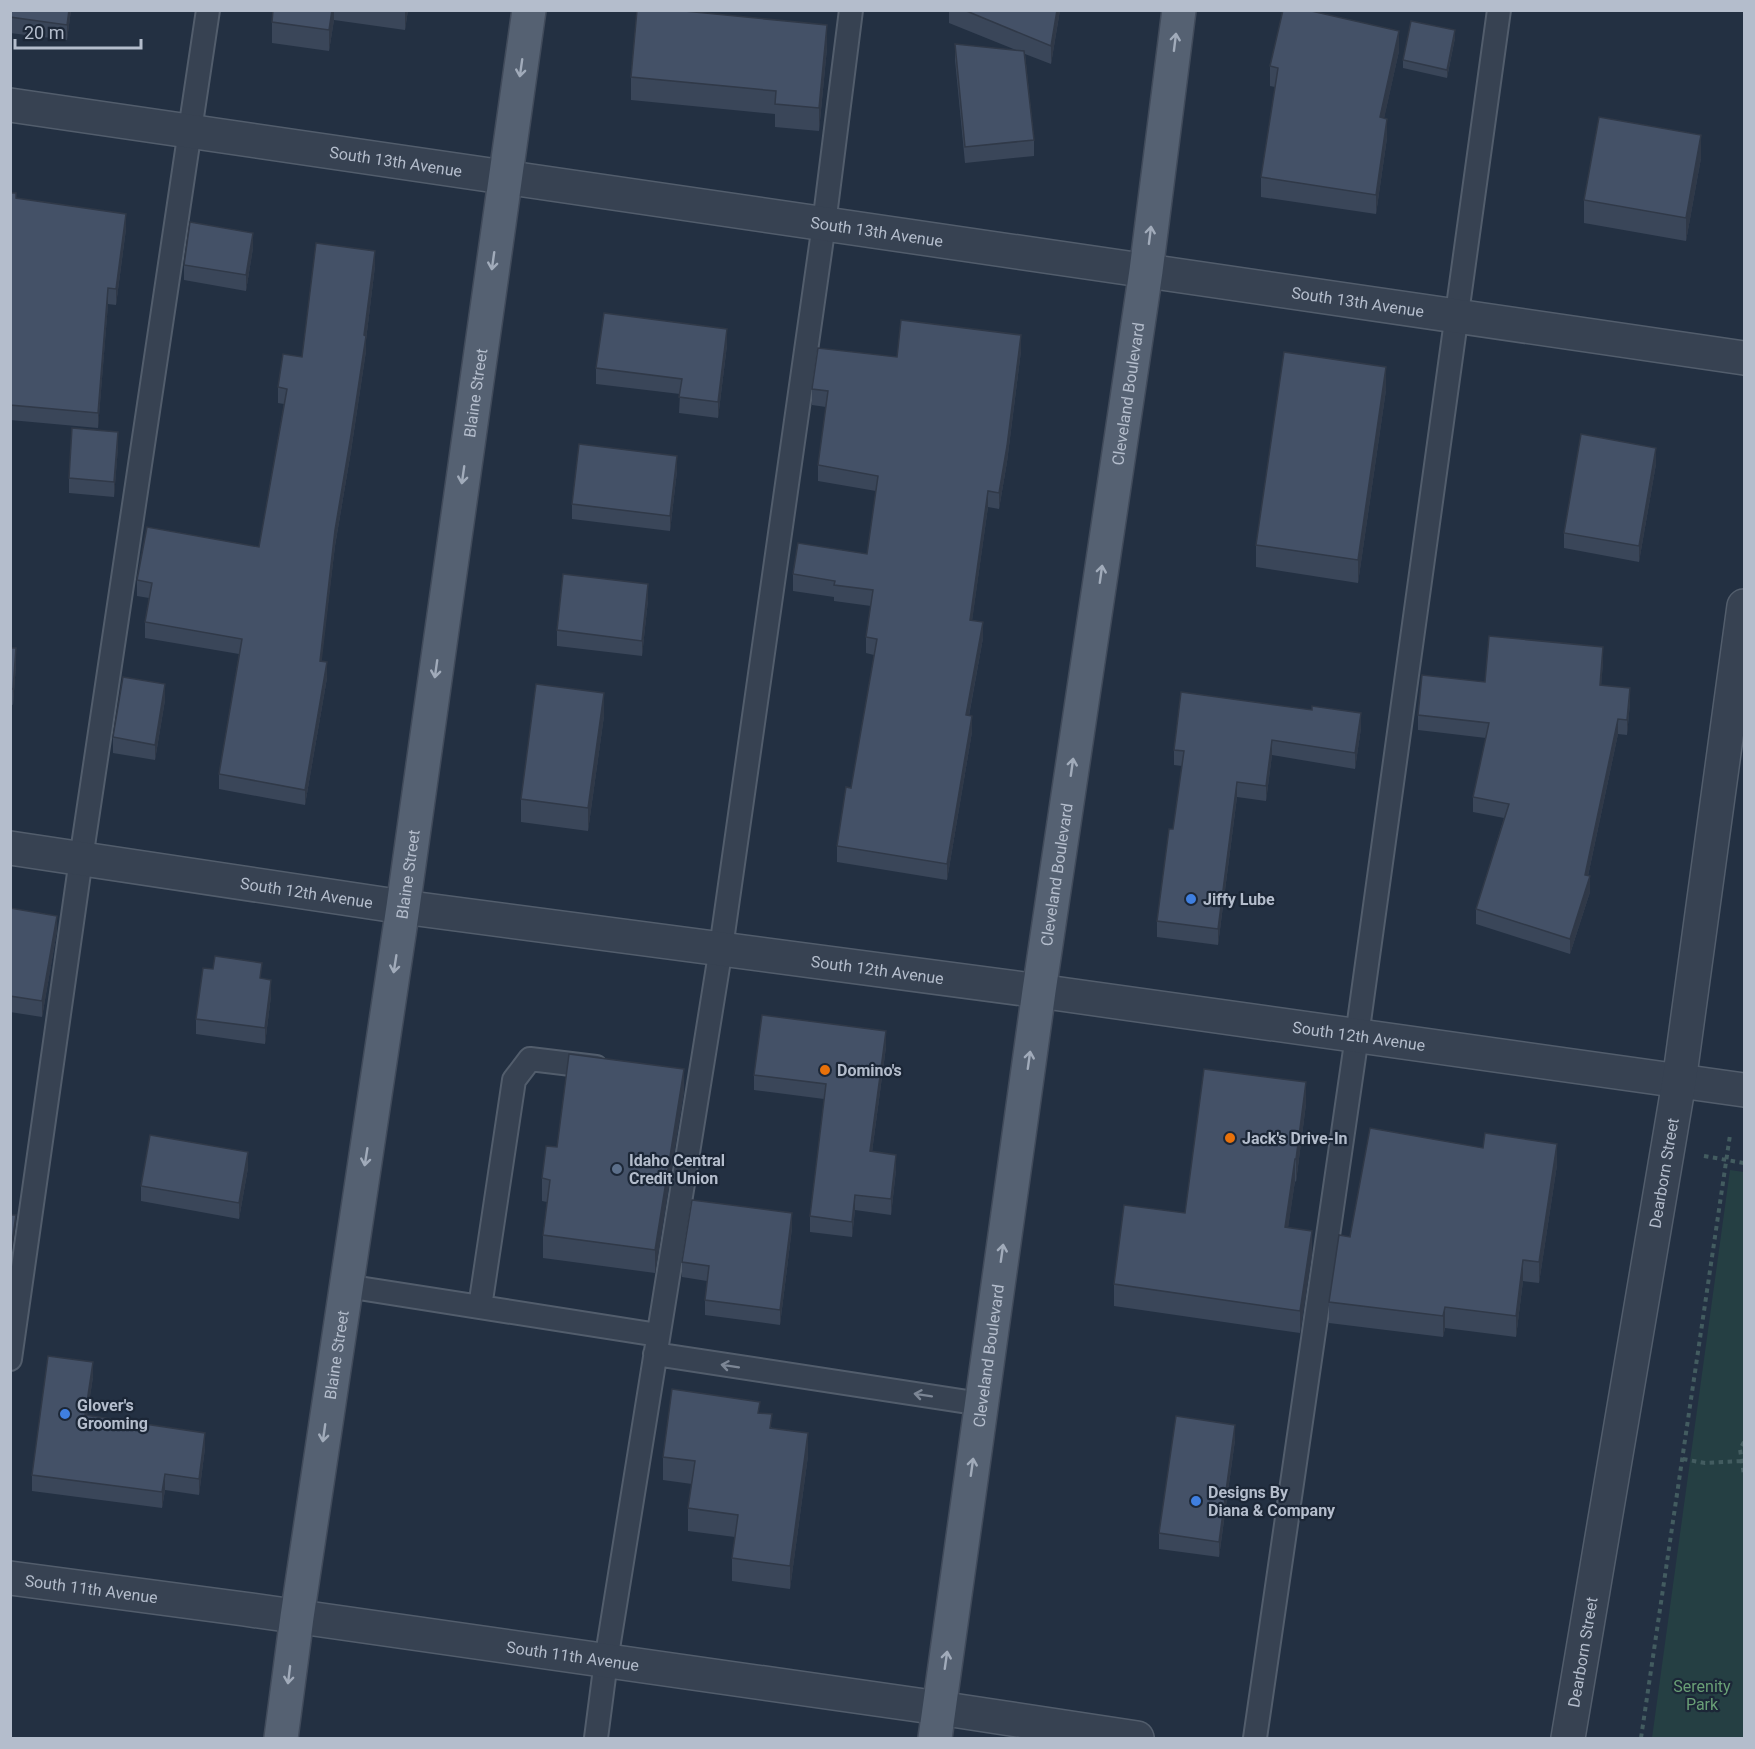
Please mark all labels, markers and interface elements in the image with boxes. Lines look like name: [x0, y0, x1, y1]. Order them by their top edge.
scale bar: [15, 12, 141, 50]
text: 20 m: [24, 22, 64, 43]
one-way arrow: [1170, 32, 1181, 52]
one-way arrow: [515, 58, 526, 78]
street label: South 13th Avenue: [328, 142, 463, 180]
street label: South 13th Avenue: [809, 212, 944, 251]
one-way arrow: [1145, 226, 1156, 246]
one-way arrow: [487, 251, 498, 271]
street label: South 13th Avenue: [1290, 283, 1425, 321]
street label: Cleveland Boulevard: [1108, 321, 1148, 466]
street label: Blaine Street: [460, 347, 491, 439]
one-way arrow: [458, 465, 469, 485]
one-way arrow: [1095, 564, 1106, 584]
one-way arrow: [431, 658, 442, 678]
one-way arrow: [1067, 757, 1078, 777]
street label: Cleveland Boulevard: [1036, 802, 1076, 947]
street label: Blaine Street: [392, 828, 423, 920]
street label: South 12th Avenue: [239, 873, 374, 912]
place label: Jiffy Lube: [1203, 890, 1275, 909]
marker: Jiffy Lube: [1184, 892, 1198, 906]
street label: South 12th Avenue: [810, 951, 945, 988]
one-way arrow: [389, 954, 400, 974]
street label: South 12th Avenue: [1291, 1017, 1427, 1055]
one-way arrow: [1024, 1050, 1035, 1070]
place label: Domino's: [837, 1061, 902, 1080]
marker: Domino's: [818, 1063, 832, 1077]
street label: Dearborn Street: [1645, 1116, 1682, 1230]
place label: Jack's Drive-In: [1242, 1129, 1348, 1148]
marker: Jack's Drive-In: [1223, 1131, 1237, 1145]
one-way arrow: [360, 1147, 371, 1167]
place label: Idaho Central Credit Union: [629, 1151, 725, 1188]
marker: Idaho Central Credit Union: [610, 1162, 624, 1176]
one-way arrow: [997, 1243, 1008, 1263]
street label: Cleveland Boulevard: [969, 1283, 1008, 1428]
street label: Blaine Street: [320, 1309, 352, 1401]
one-way arrow: [721, 1360, 741, 1371]
one-way arrow: [914, 1390, 933, 1401]
place label: Glover's Grooming: [77, 1396, 148, 1433]
marker: Glover's Grooming: [58, 1407, 72, 1421]
one-way arrow: [319, 1423, 330, 1442]
one-way arrow: [967, 1457, 978, 1477]
place label: Designs By Diana & Company: [1208, 1483, 1336, 1520]
marker: Designs By Diana & Company: [1189, 1494, 1203, 1508]
street label: South 11th Avenue: [24, 1571, 159, 1607]
street label: Dearborn Street: [1564, 1596, 1601, 1709]
street label: South 11th Avenue: [505, 1637, 640, 1675]
one-way arrow: [940, 1650, 951, 1670]
one-way arrow: [284, 1665, 295, 1684]
park label: Serenity Park: [1673, 1677, 1731, 1714]

